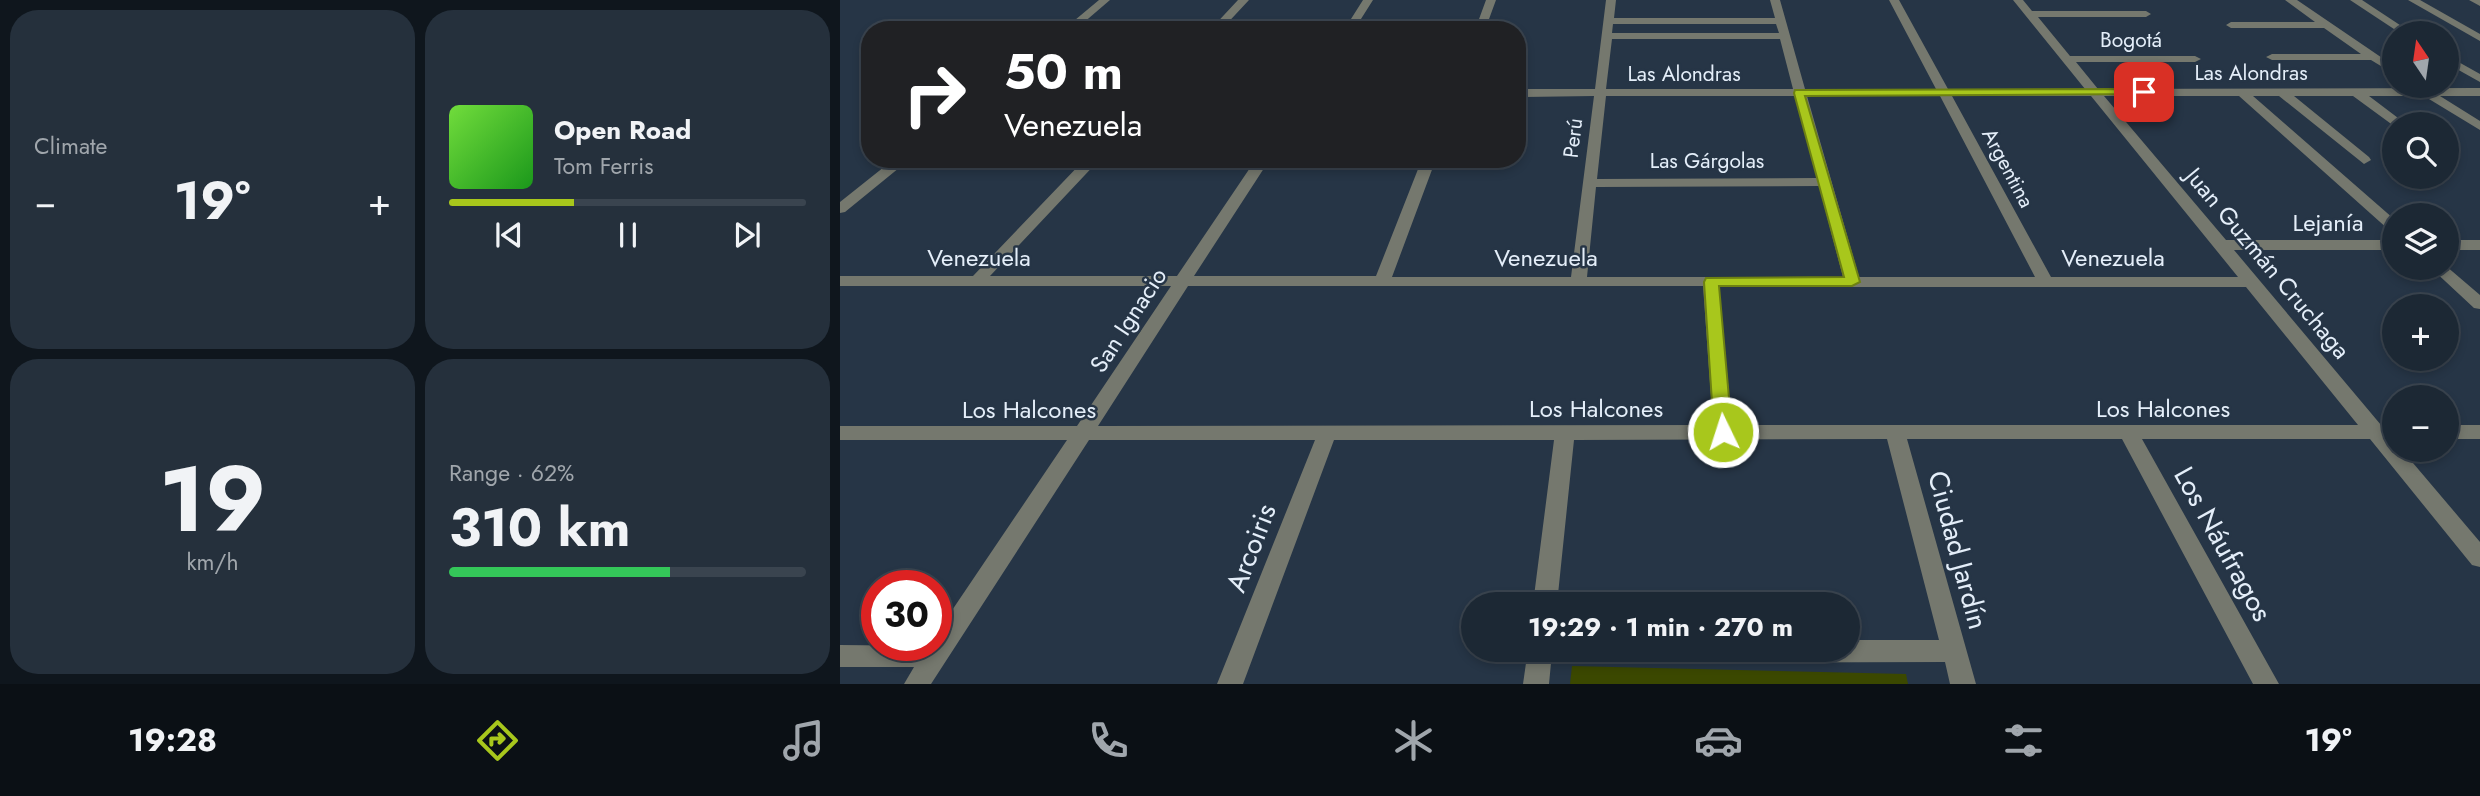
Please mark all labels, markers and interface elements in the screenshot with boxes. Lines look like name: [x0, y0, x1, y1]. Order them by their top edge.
north arrow: [2382, 21, 2459, 98]
map controls: [2382, 21, 2459, 462]
street label: Bogotá: [2100, 25, 2162, 55]
text: 50 m: [1004, 37, 1123, 107]
icon: right: [889, 49, 980, 140]
street label: Las Alondras: [2194, 58, 2308, 88]
street label: Las Alondras: [1627, 59, 1741, 89]
pin: [2114, 62, 2174, 122]
icon: arrive: [2125, 73, 2163, 111]
text: Venezuela: [1004, 102, 1142, 148]
text: Open Road: [554, 111, 691, 149]
button: search: [2382, 112, 2459, 189]
street label: Perú: [1556, 116, 1590, 160]
street label: Argentina: [1975, 123, 2041, 213]
text: Climate: [34, 129, 107, 163]
street label: Las Gárgolas: [1650, 146, 1764, 176]
text: Tom Ferris: [554, 149, 653, 183]
street label: Juan Guzmán Cruchaga: [2175, 157, 2359, 366]
text: 19°: [174, 163, 250, 239]
text: −: [34, 174, 56, 229]
text: +: [368, 174, 391, 229]
button: layers: [2382, 203, 2459, 280]
street label: Lejanía: [2292, 205, 2364, 240]
icon: previous: [490, 216, 528, 254]
icon: pause: [609, 216, 647, 254]
icon: next: [728, 216, 766, 254]
street label: Venezuela: [927, 240, 1031, 275]
street label: Venezuela: [1494, 240, 1598, 275]
street label: Venezuela: [2061, 240, 2165, 275]
street label: San Ignacio: [1081, 261, 1175, 379]
button: +: [2382, 294, 2459, 371]
button: −: [2382, 385, 2459, 462]
street label: Los Halcones: [1529, 391, 1663, 426]
street label: Los Halcones: [2096, 391, 2230, 426]
street label: Los Halcones: [962, 392, 1096, 427]
position arrow: [1686, 395, 1760, 469]
text: 19: [159, 434, 266, 565]
text: Range · 62%: [449, 456, 574, 490]
street label: Los Náufragos: [2164, 459, 2282, 629]
street label: Ciudad Jardín: [1917, 466, 1999, 634]
text: 310 km: [449, 490, 630, 566]
street label: Arcoiris: [1215, 498, 1287, 598]
text: km/h: [187, 545, 238, 579]
speed limit sign: 30: [861, 570, 952, 661]
text: 19:29 · 1 min · 270 m: [1528, 608, 1793, 646]
icon: directions: [473, 716, 522, 765]
icon: music: [779, 716, 828, 765]
icon: phone: [1084, 716, 1133, 765]
icon: climate: [1389, 716, 1438, 765]
icon: car: [1694, 716, 1743, 765]
icon: filters: [1999, 716, 2048, 765]
text: 19:28: [128, 717, 217, 763]
text: 19°: [2305, 717, 2352, 763]

